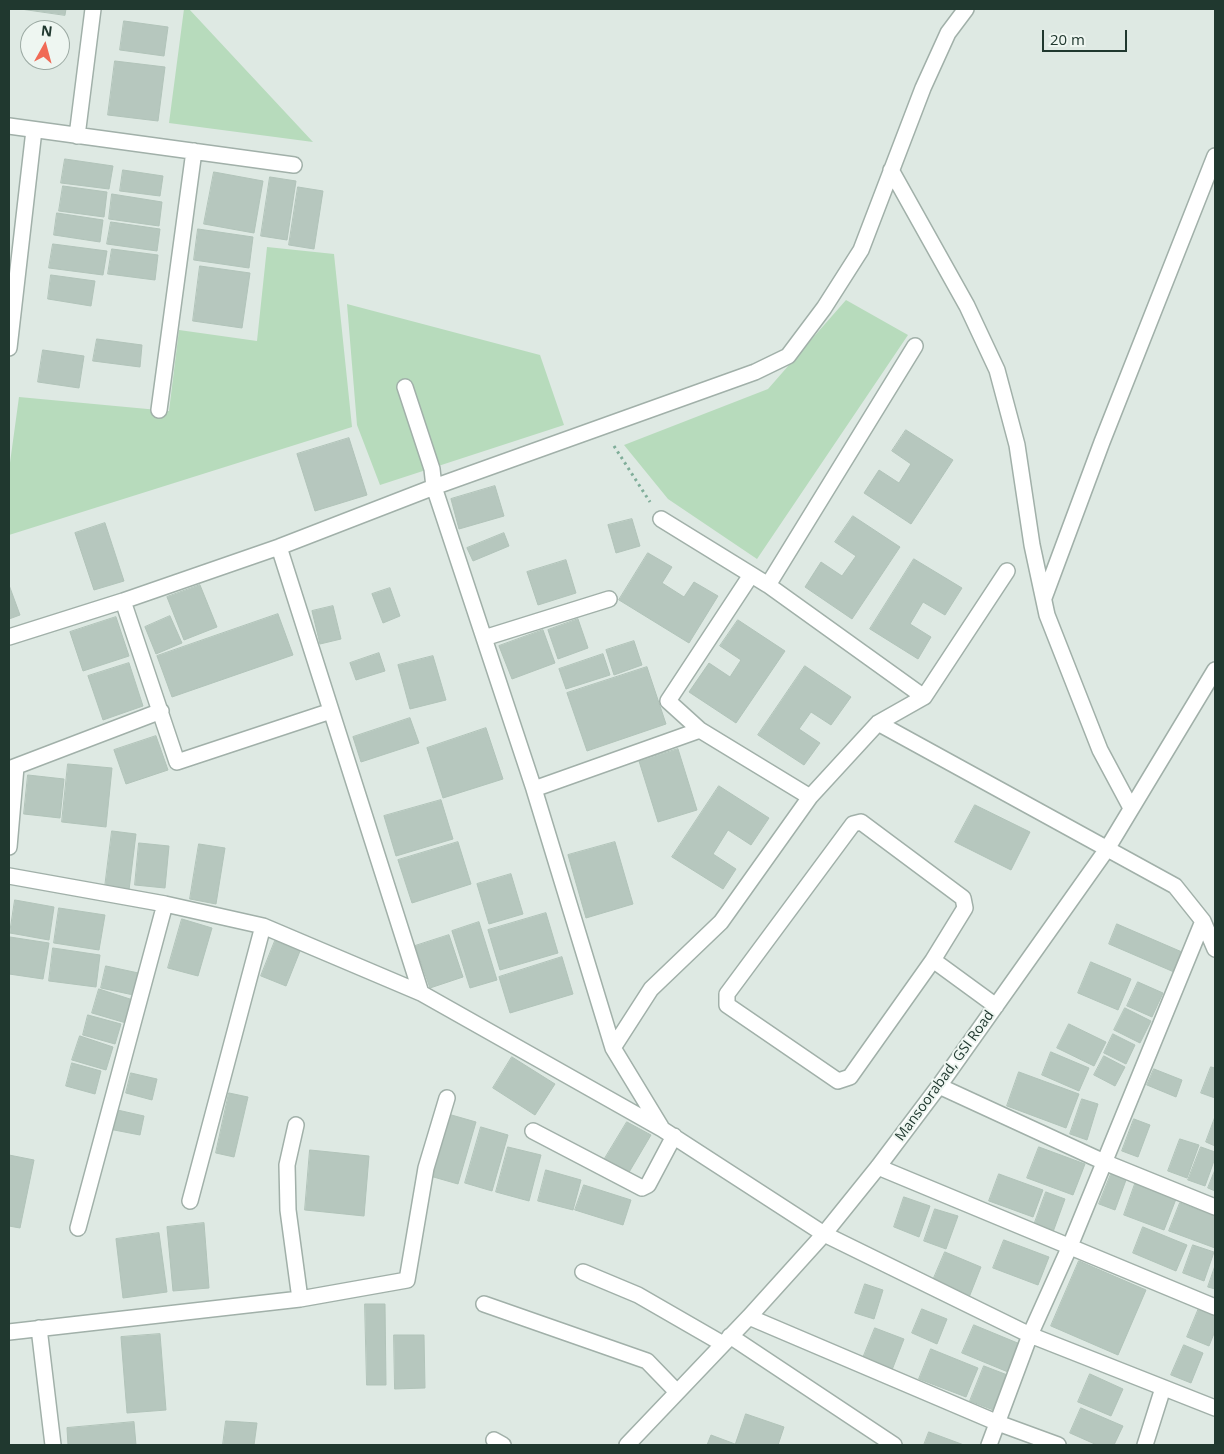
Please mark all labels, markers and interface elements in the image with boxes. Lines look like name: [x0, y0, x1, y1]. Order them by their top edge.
north arrow: [20, 20, 70, 70]
text: N: [40, 20, 54, 41]
scale bar: [1044, 20, 1129, 52]
text: 20 m: [1050, 29, 1085, 49]
street label: Mansoorabad, GSI Road: [892, 1008, 998, 1144]

